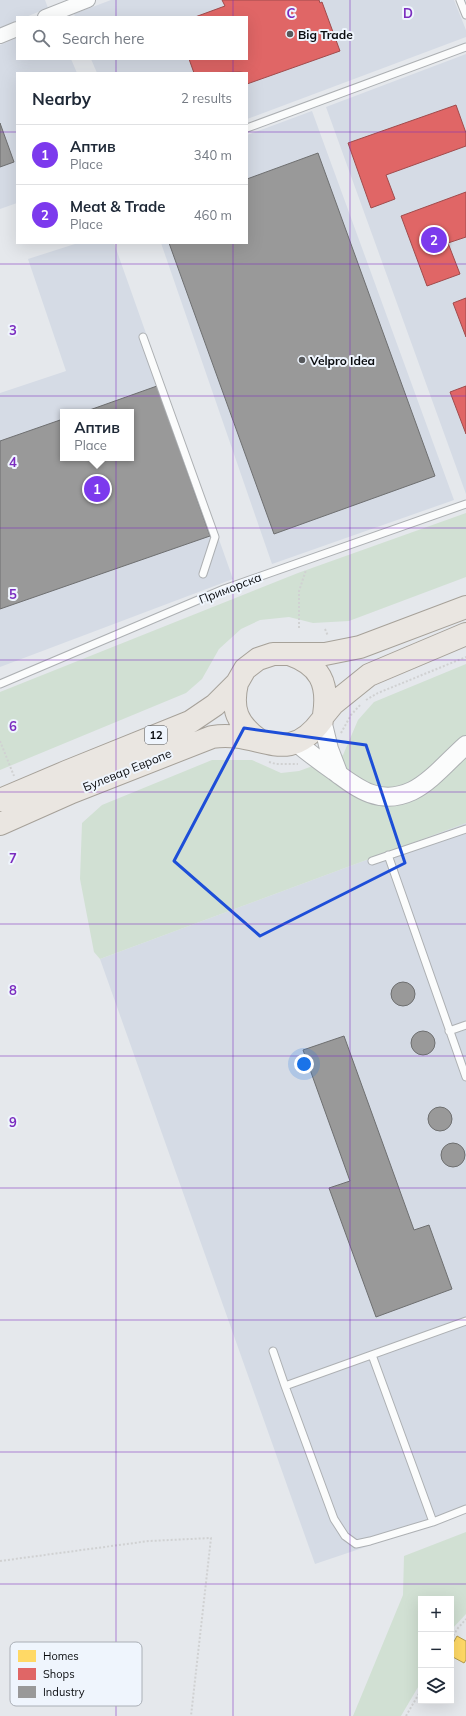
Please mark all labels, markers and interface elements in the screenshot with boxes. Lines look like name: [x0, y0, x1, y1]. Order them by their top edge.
text: C: [287, 5, 296, 21]
text: D: [403, 5, 413, 21]
search box: [16, 16, 248, 60]
icon: search: [30, 27, 52, 49]
place label: Big Trade: [298, 27, 353, 42]
text: Search here: [62, 29, 144, 48]
marker: Big Trade: [285, 29, 295, 39]
text: Nearby: [32, 88, 91, 109]
text: 2 results: [181, 90, 232, 106]
text: Аптив: [70, 137, 116, 156]
text: 1: [41, 147, 49, 163]
text: 340 m: [194, 147, 232, 163]
text: Place: [70, 156, 103, 172]
text: Meat & Trade: [70, 197, 166, 216]
text: 2: [41, 207, 49, 223]
text: 460 m: [194, 207, 232, 223]
text: Place: [70, 216, 103, 232]
pin: 2: [421, 225, 447, 255]
text: 3: [9, 322, 17, 338]
place label: Velpro Idea: [309, 353, 375, 368]
marker: Velpro Idea: [297, 355, 307, 365]
popup: [60, 409, 134, 461]
text: Аптив: [74, 418, 120, 437]
text: Place: [74, 437, 107, 453]
text: 4: [9, 454, 17, 470]
pin: 1: [84, 474, 110, 504]
street label: Приморска: [197, 569, 263, 607]
text: 5: [9, 586, 17, 602]
text: 6: [9, 718, 17, 734]
road number: 12: [145, 726, 167, 744]
street label: Булевар Европе: [80, 745, 174, 795]
text: 7: [9, 850, 17, 866]
text: 8: [9, 982, 17, 998]
your location: [294, 1054, 314, 1074]
text: 9: [9, 1114, 17, 1130]
map controls: [418, 1596, 454, 1704]
button: +: [418, 1596, 454, 1632]
button: −: [418, 1632, 454, 1668]
legend: [10, 1642, 142, 1706]
text: Homes: [43, 1649, 79, 1663]
text: Shops: [43, 1667, 75, 1681]
button: layers: [418, 1668, 454, 1704]
text: Industry: [43, 1685, 85, 1699]

